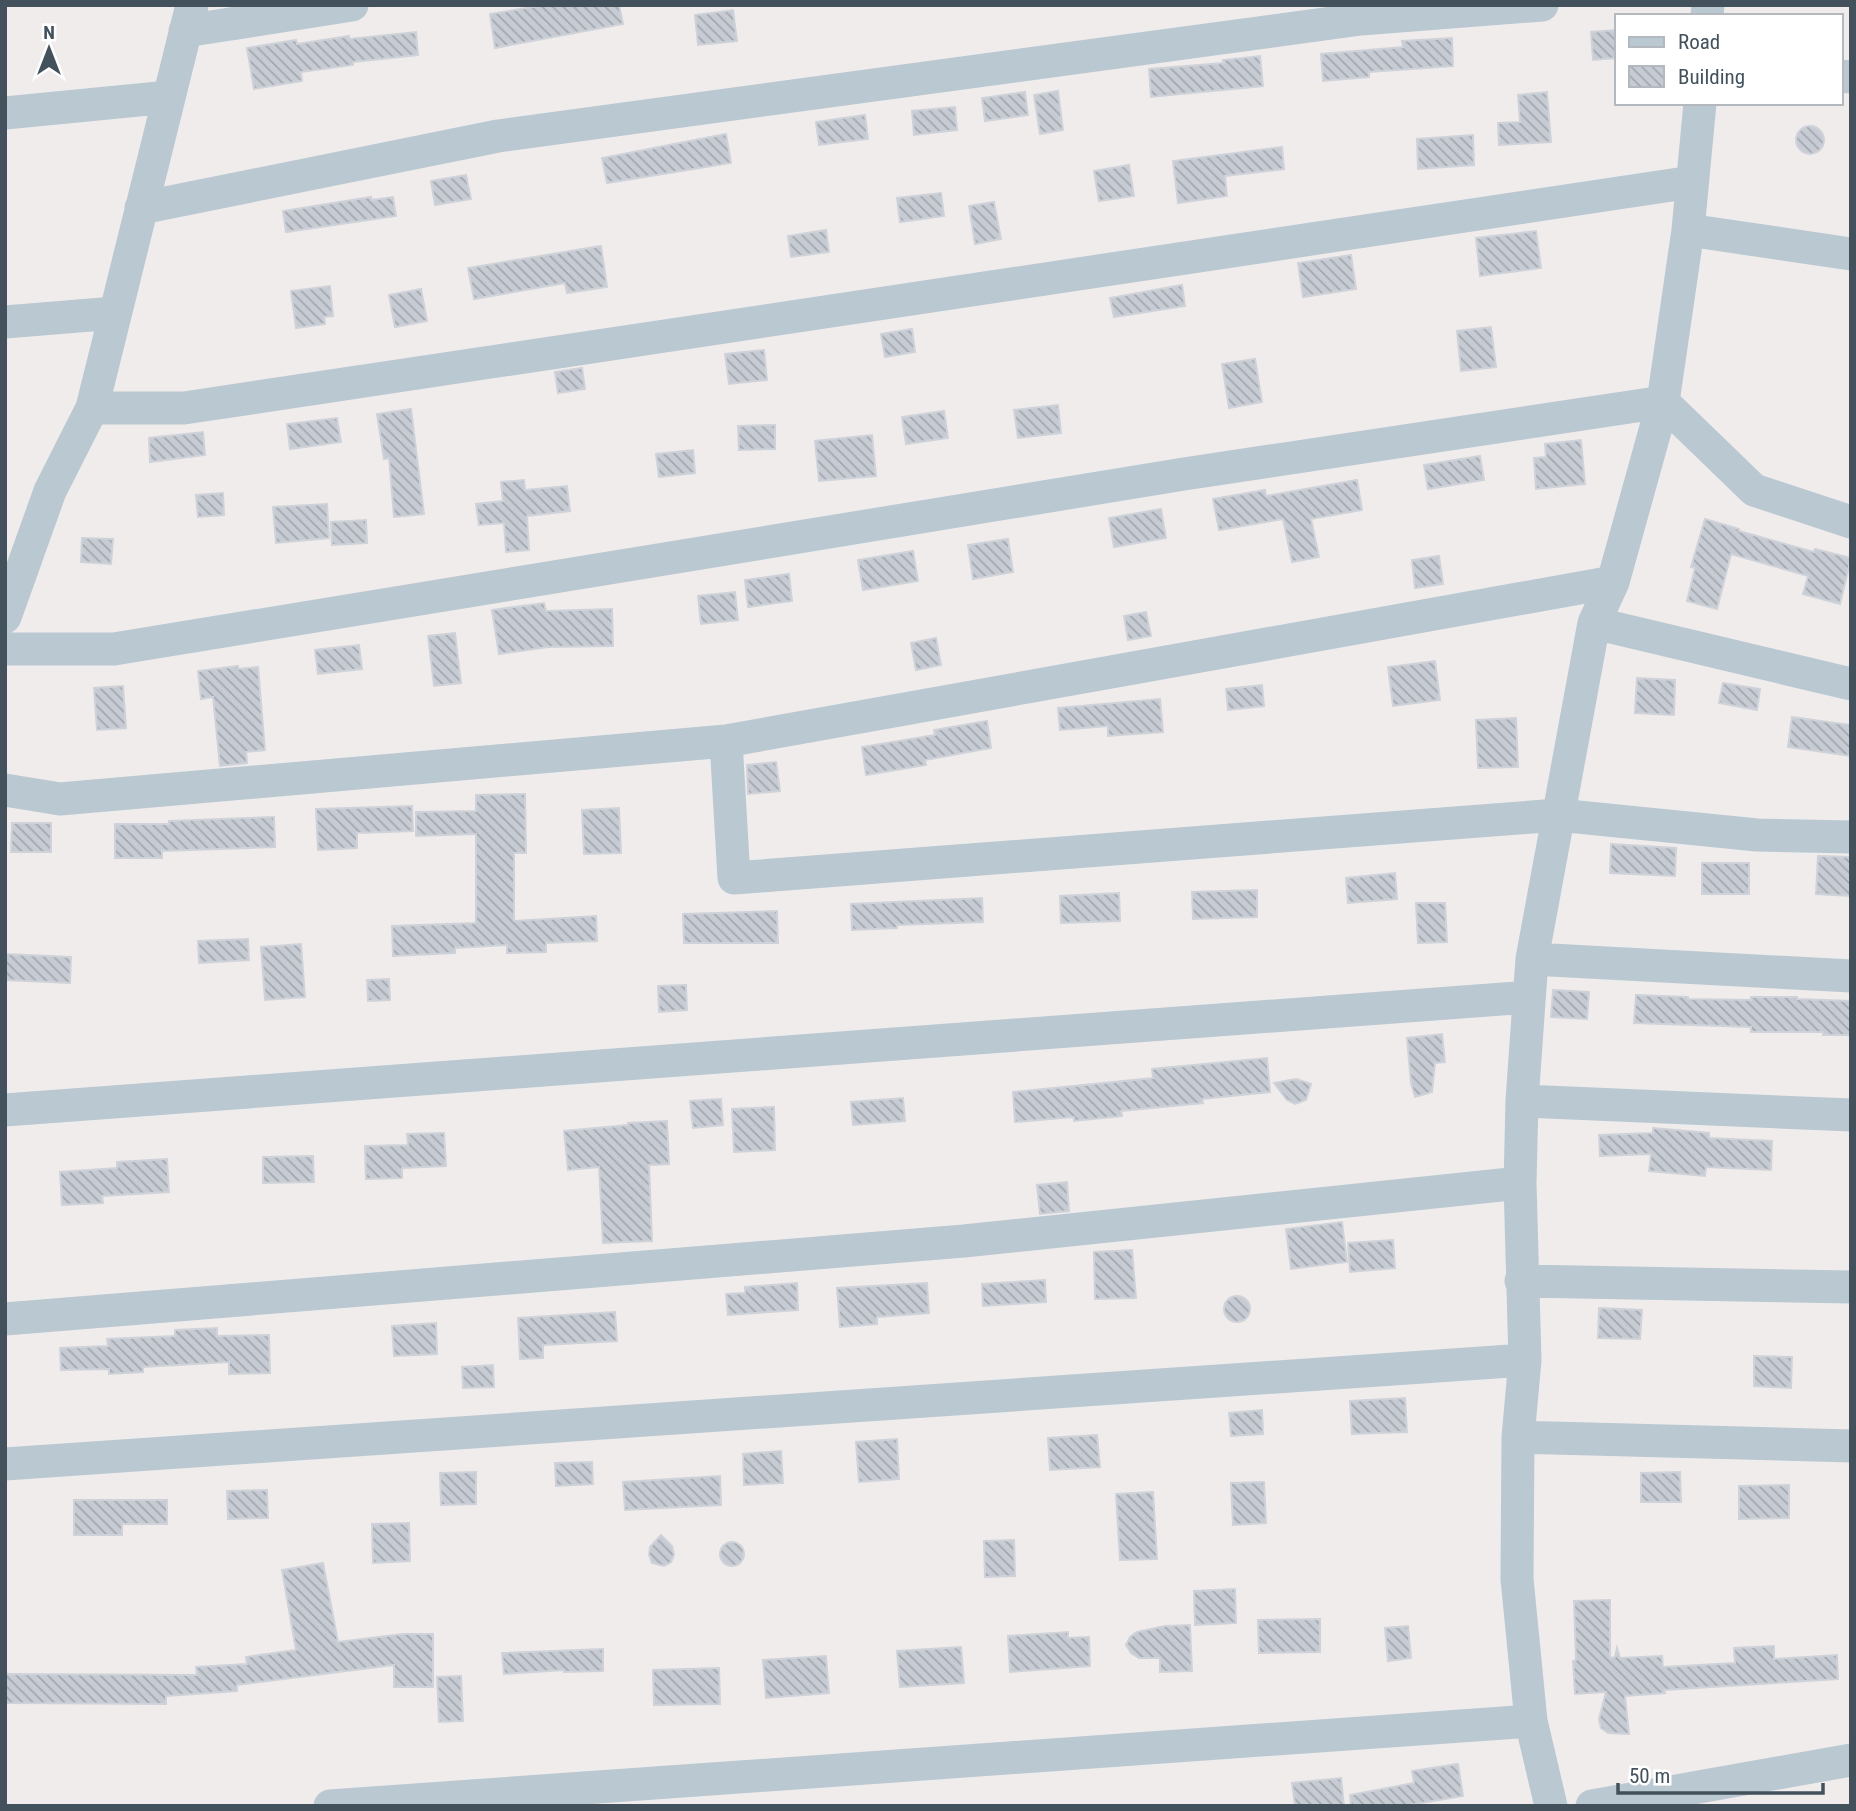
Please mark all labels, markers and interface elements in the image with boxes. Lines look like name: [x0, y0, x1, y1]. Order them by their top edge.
north arrow: [14, 14, 84, 84]
legend: [1615, 14, 1842, 105]
text: N: [43, 21, 55, 44]
text: Road: [1678, 30, 1720, 54]
text: Building: [1678, 65, 1745, 89]
scale bar: [1618, 1752, 1823, 1796]
text: 50 m: [1629, 1764, 1670, 1788]

